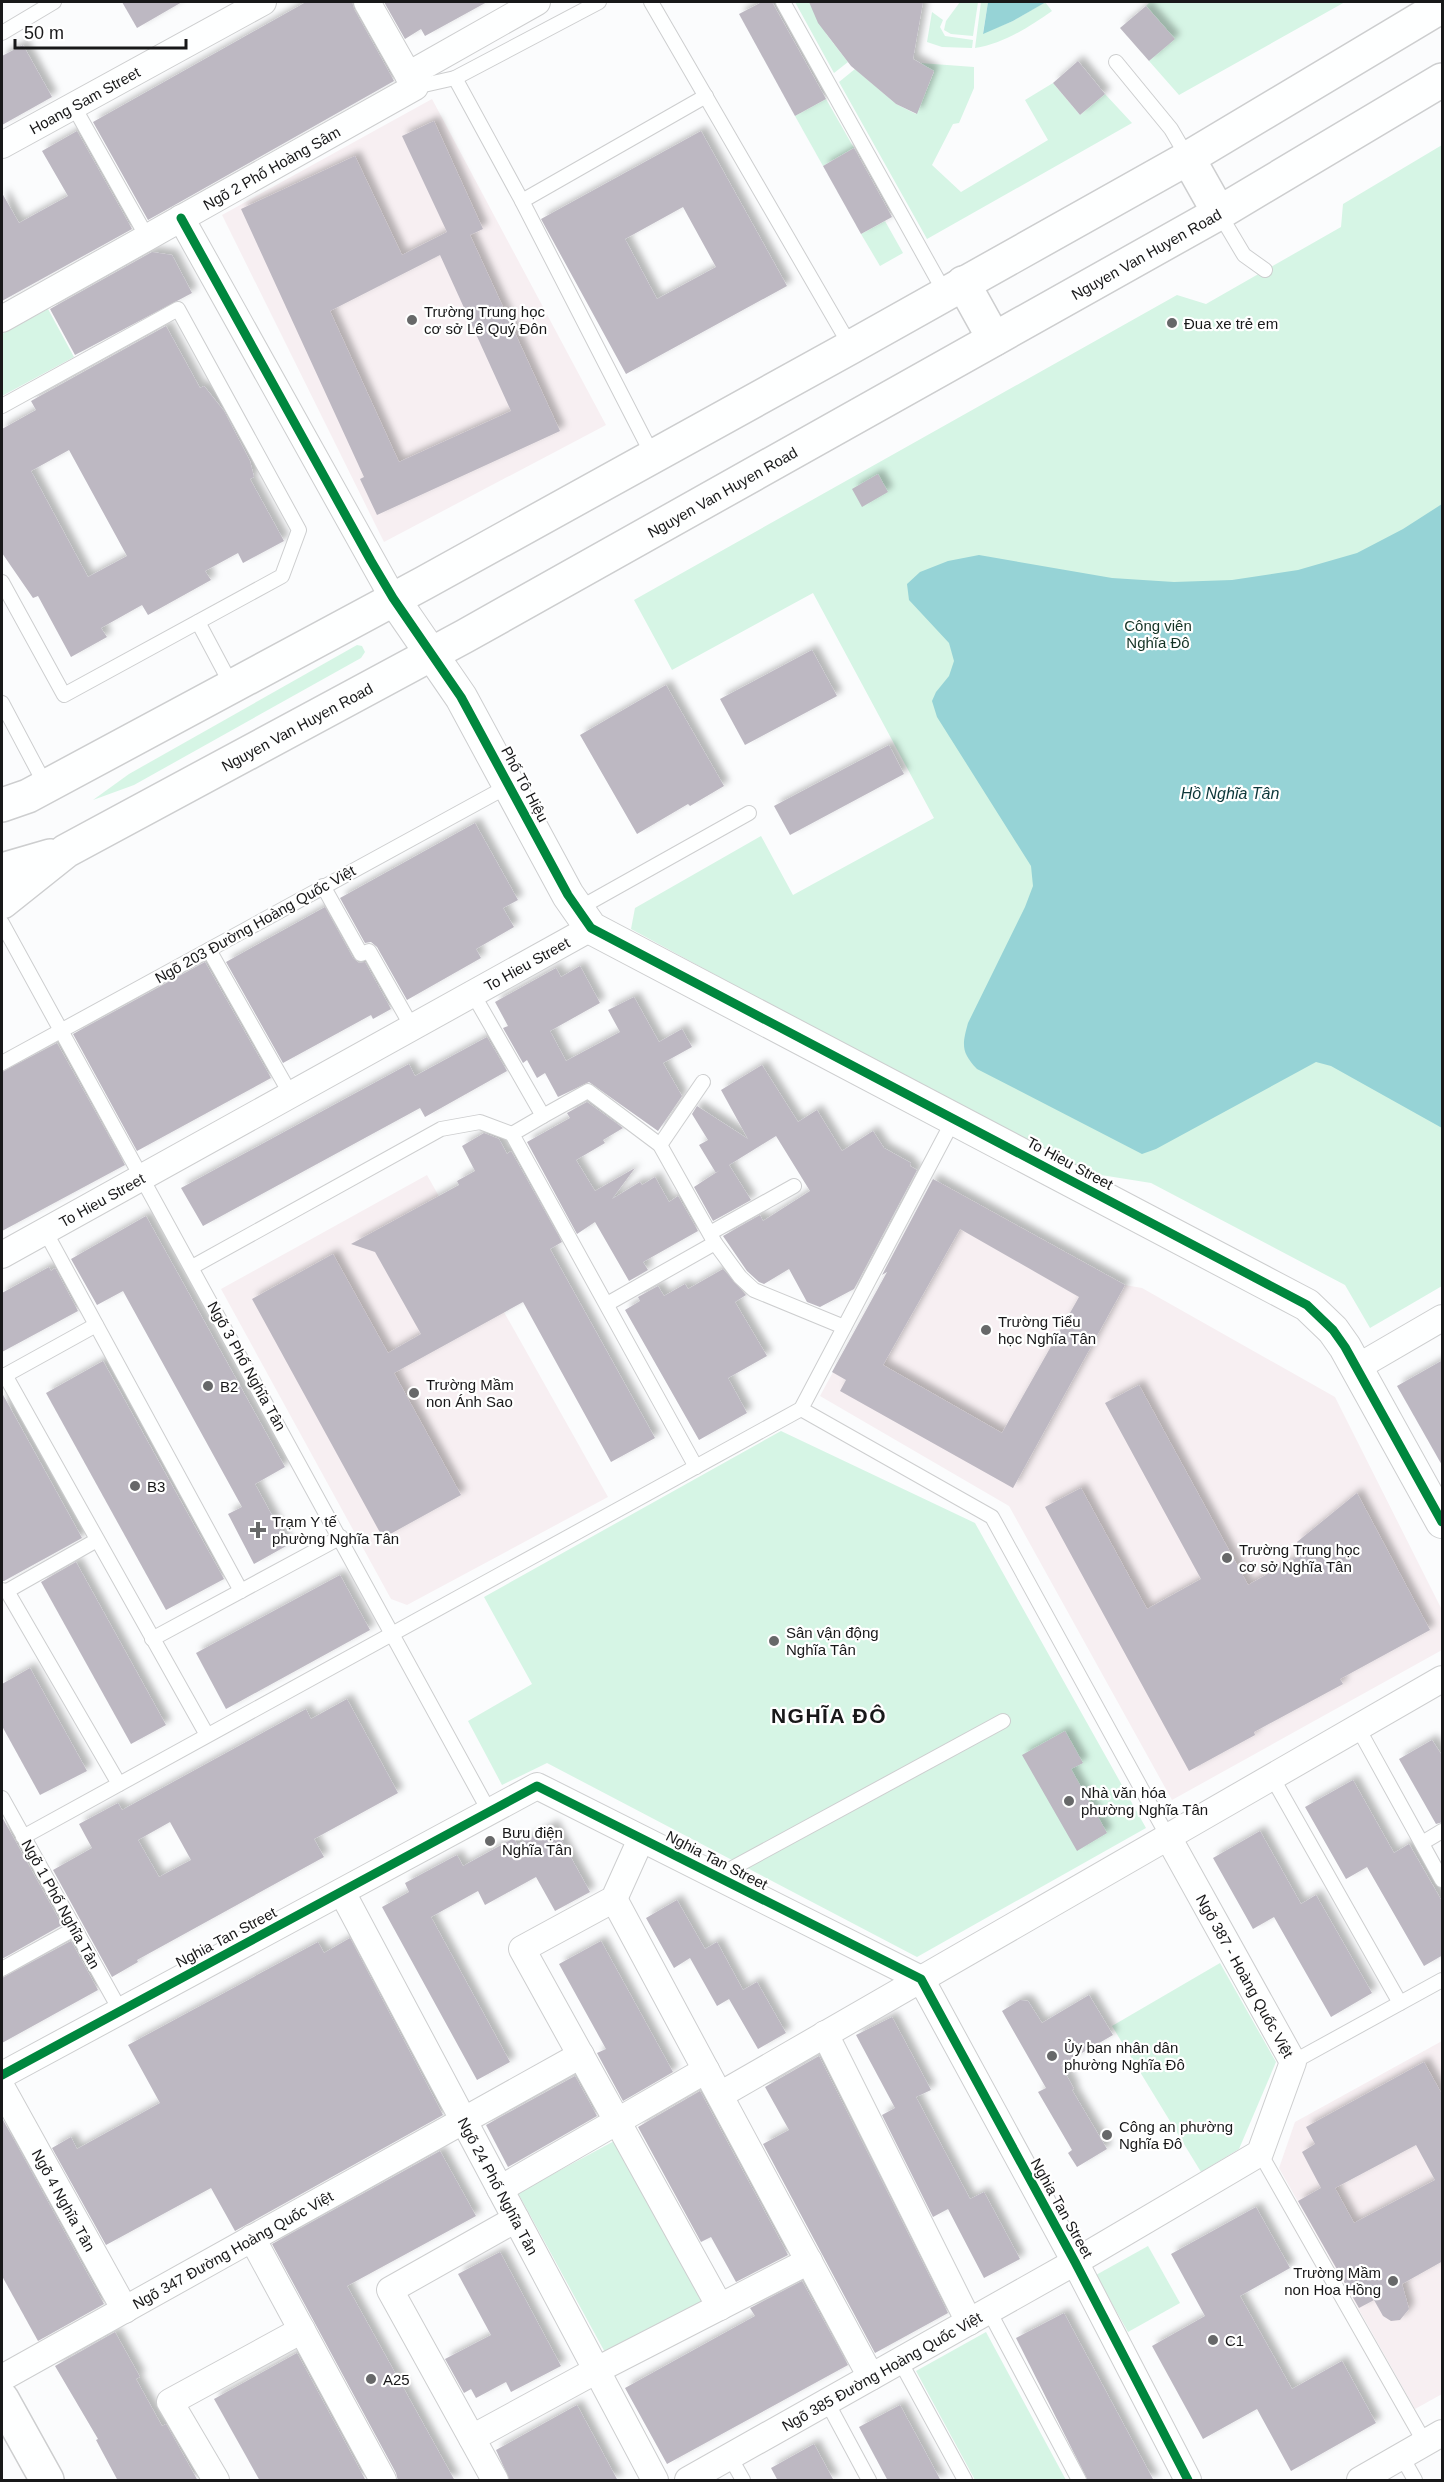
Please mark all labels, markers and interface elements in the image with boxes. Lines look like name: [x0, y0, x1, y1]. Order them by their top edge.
scale bar: [15, 12, 186, 50]
text: 50 m: [24, 23, 64, 43]
street label: Hoang Sam Street: [26, 62, 143, 137]
street label: Ngõ 2 Phố Hoàng Sâm: [200, 122, 343, 213]
street label: Nguyen Van Huyen Road: [1068, 205, 1224, 303]
place label: Trường Trung học cơ sở Lê Quý Đôn: [424, 303, 547, 337]
marker: Trường Trung học cơ sở Lê Quý Đôn: [405, 313, 419, 327]
place label: Đua xe trẻ em: [1184, 315, 1278, 332]
marker: Đua xe trẻ em: [1165, 316, 1179, 330]
street label: Nguyen Van Huyen Road: [644, 443, 800, 540]
park label: Công viên Nghĩa Đô: [1124, 617, 1192, 651]
street label: Nguyen Van Huyen Road: [218, 679, 375, 774]
street label: Phố Tô Hiệu: [498, 743, 552, 825]
water label: Hồ Nghĩa Tân: [1181, 785, 1279, 802]
street label: Ngõ 203 Đường Hoàng Quốc Việt: [152, 861, 359, 986]
street label: To Hieu Street: [481, 933, 573, 994]
street label: To Hieu Street: [1024, 1133, 1117, 1193]
street label: To Hieu Street: [56, 1169, 148, 1230]
street label: Ngõ 3 Phố Nghĩa Tân: [204, 1299, 290, 1433]
place label: Trường Tiểu học Nghĩa Tân: [998, 1313, 1096, 1347]
marker: Trường Tiểu học Nghĩa Tân: [979, 1323, 993, 1337]
place label: Trường Mầm non Ánh Sao: [426, 1376, 514, 1410]
place label: B2: [220, 1378, 238, 1395]
marker: B2: [201, 1379, 215, 1393]
marker: Trường Mầm non Ánh Sao: [407, 1386, 421, 1400]
place label: B3: [147, 1478, 165, 1495]
marker: B3: [128, 1479, 142, 1493]
place label: Trạm Y tế phường Nghĩa Tân: [272, 1513, 399, 1547]
marker: Trạm Y tế phường Nghĩa Tân: [249, 1521, 267, 1539]
place label: Trường Trung học cơ sở Nghĩa Tân: [1239, 1541, 1361, 1575]
marker: Trường Trung học cơ sở Nghĩa Tân: [1220, 1551, 1234, 1565]
place label: Sân vận động Nghĩa Tân: [786, 1624, 879, 1658]
marker: Sân vận động Nghĩa Tân: [767, 1634, 781, 1648]
district label: NGHĨA ĐÔ: [771, 1704, 887, 1727]
place label: Nhà văn hóa phường Nghĩa Tân: [1081, 1784, 1208, 1818]
marker: Nhà văn hóa phường Nghĩa Tân: [1062, 1794, 1076, 1808]
place label: Bưu điện Nghĩa Tân: [502, 1824, 572, 1858]
street label: Nghia Tan Street: [663, 1827, 771, 1893]
marker: Bưu điện Nghĩa Tân: [483, 1834, 497, 1848]
street label: Ngõ 1 Phố Nghĩa Tân: [18, 1837, 104, 1971]
street label: Ngõ 387 - Hoàng Quốc Việt: [1193, 1891, 1297, 2061]
street label: Nghia Tan Street: [173, 1903, 280, 1971]
place label: Ủy ban nhân dân phường Nghĩa Đô: [1064, 2039, 1185, 2073]
marker: Ủy ban nhân dân phường Nghĩa Đô: [1045, 2049, 1059, 2063]
street label: Ngõ 24 Phố Nghĩa Tân: [455, 2114, 542, 2258]
place label: Công an phường Nghĩa Đô: [1119, 2118, 1233, 2152]
marker: Công an phường Nghĩa Đô: [1100, 2128, 1114, 2142]
street label: Ngõ 4 Nghĩa Tân: [29, 2146, 99, 2254]
street label: Nghia Tan Street: [1028, 2155, 1097, 2262]
street label: Ngõ 347 Đường Hoàng Quốc Việt: [130, 2186, 336, 2312]
place label: Trường Mầm non Hoa Hồng: [1284, 2264, 1381, 2298]
marker: Trường Mầm non Hoa Hồng: [1386, 2274, 1400, 2288]
street label: Ngõ 385 Đường Hoàng Quốc Việt: [779, 2308, 985, 2434]
place label: C1: [1225, 2332, 1244, 2349]
marker: C1: [1206, 2333, 1220, 2347]
place label: A25: [383, 2371, 410, 2388]
marker: A25: [364, 2372, 378, 2386]

